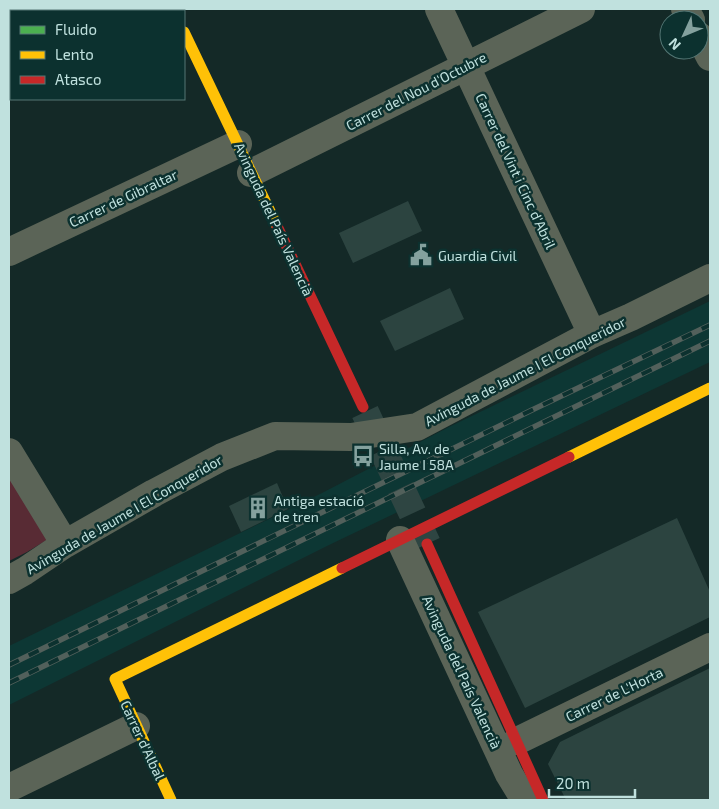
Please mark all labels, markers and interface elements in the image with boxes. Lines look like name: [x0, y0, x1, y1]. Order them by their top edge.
legend: [10, 10, 185, 100]
north arrow: [659, 10, 709, 60]
text: Fluido: [55, 20, 97, 38]
text: N: [665, 35, 684, 54]
text: Lento: [55, 45, 94, 63]
street label: Carrer del Nou d'Octubre: [343, 48, 489, 134]
text: Atasco: [55, 70, 101, 88]
street label: Carrer del Vint i Cinc d'Abril: [472, 90, 560, 252]
street label: Avinguda del País Valencià: [231, 140, 317, 298]
street label: Carrer de Gibraltar: [66, 165, 180, 231]
public building icon: Guardia Civil: [408, 242, 434, 268]
place label: Guardia Civil: [438, 247, 518, 264]
street label: Avinguda de Jaume I El Conqueridor: [422, 313, 629, 429]
place label: Silla, Av. de Jaume I 58A: [379, 440, 454, 473]
bus stop icon: Silla, Av. de Jaume I 58A: [350, 443, 376, 469]
street label: Avinguda de Jaume I El Conqueridor: [23, 451, 225, 577]
place label: Antiga estació de tren: [274, 492, 364, 525]
building icon: Antiga estació de tren: [245, 495, 271, 521]
street label: Avinguda del País Valencià: [419, 593, 505, 751]
street label: Carrer de L'Horta: [563, 663, 665, 725]
street label: Carrer d'Albal: [117, 698, 169, 783]
scale bar: [549, 766, 635, 798]
text: 20 m: [556, 774, 590, 792]

